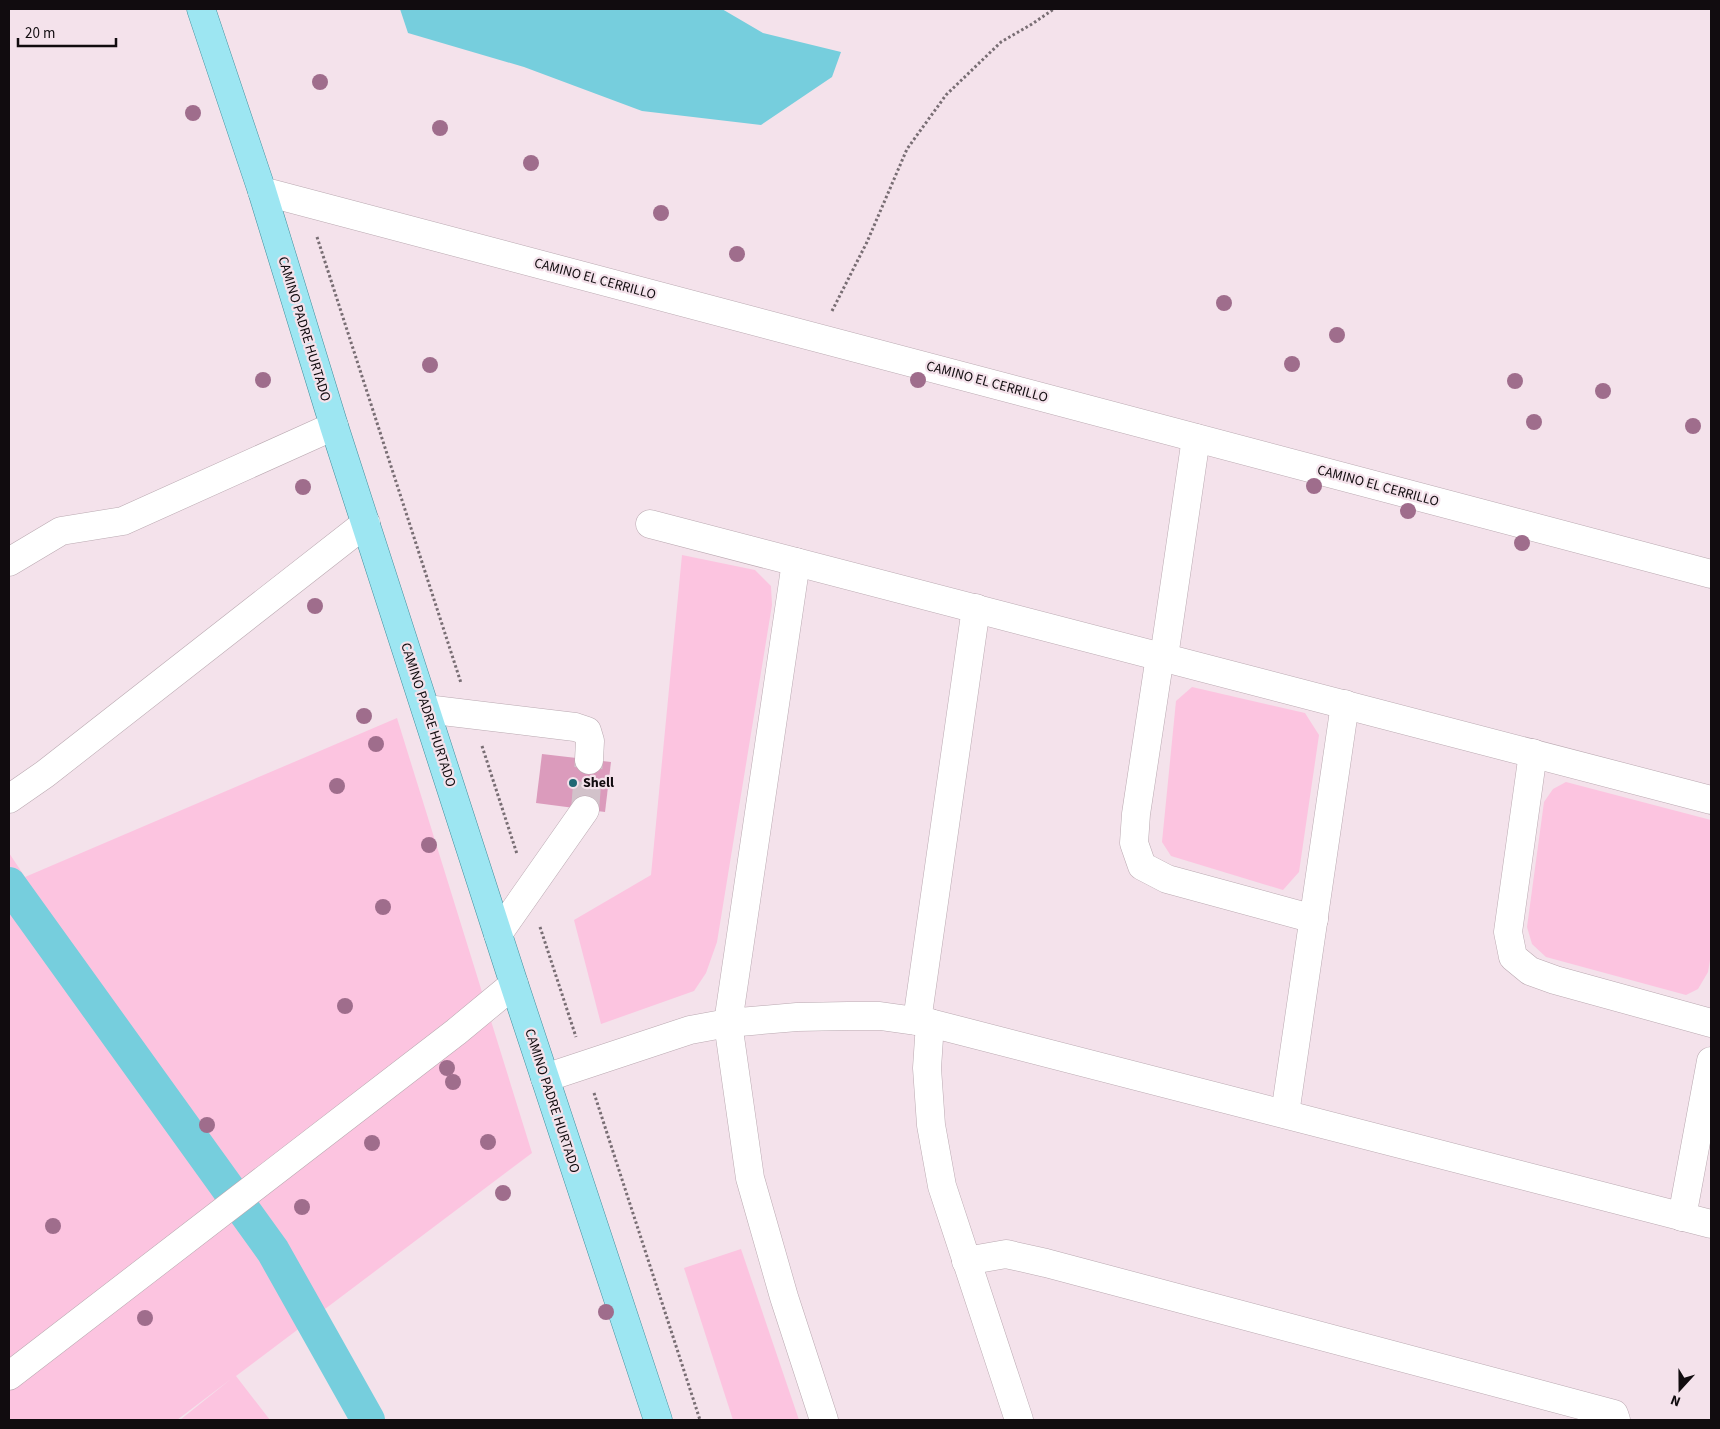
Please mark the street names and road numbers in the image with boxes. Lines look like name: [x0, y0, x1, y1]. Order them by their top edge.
street label: CAMINO EL CERRILLO: [532, 253, 658, 305]
street label: CAMINO PADRE HURTADO: [272, 254, 336, 404]
street label: CAMINO EL CERRILLO: [924, 356, 1050, 408]
street label: CAMINO EL CERRILLO: [1315, 460, 1441, 512]
street label: CAMINO PADRE HURTADO: [395, 640, 461, 790]
street label: CAMINO PADRE HURTADO: [519, 1026, 585, 1176]

